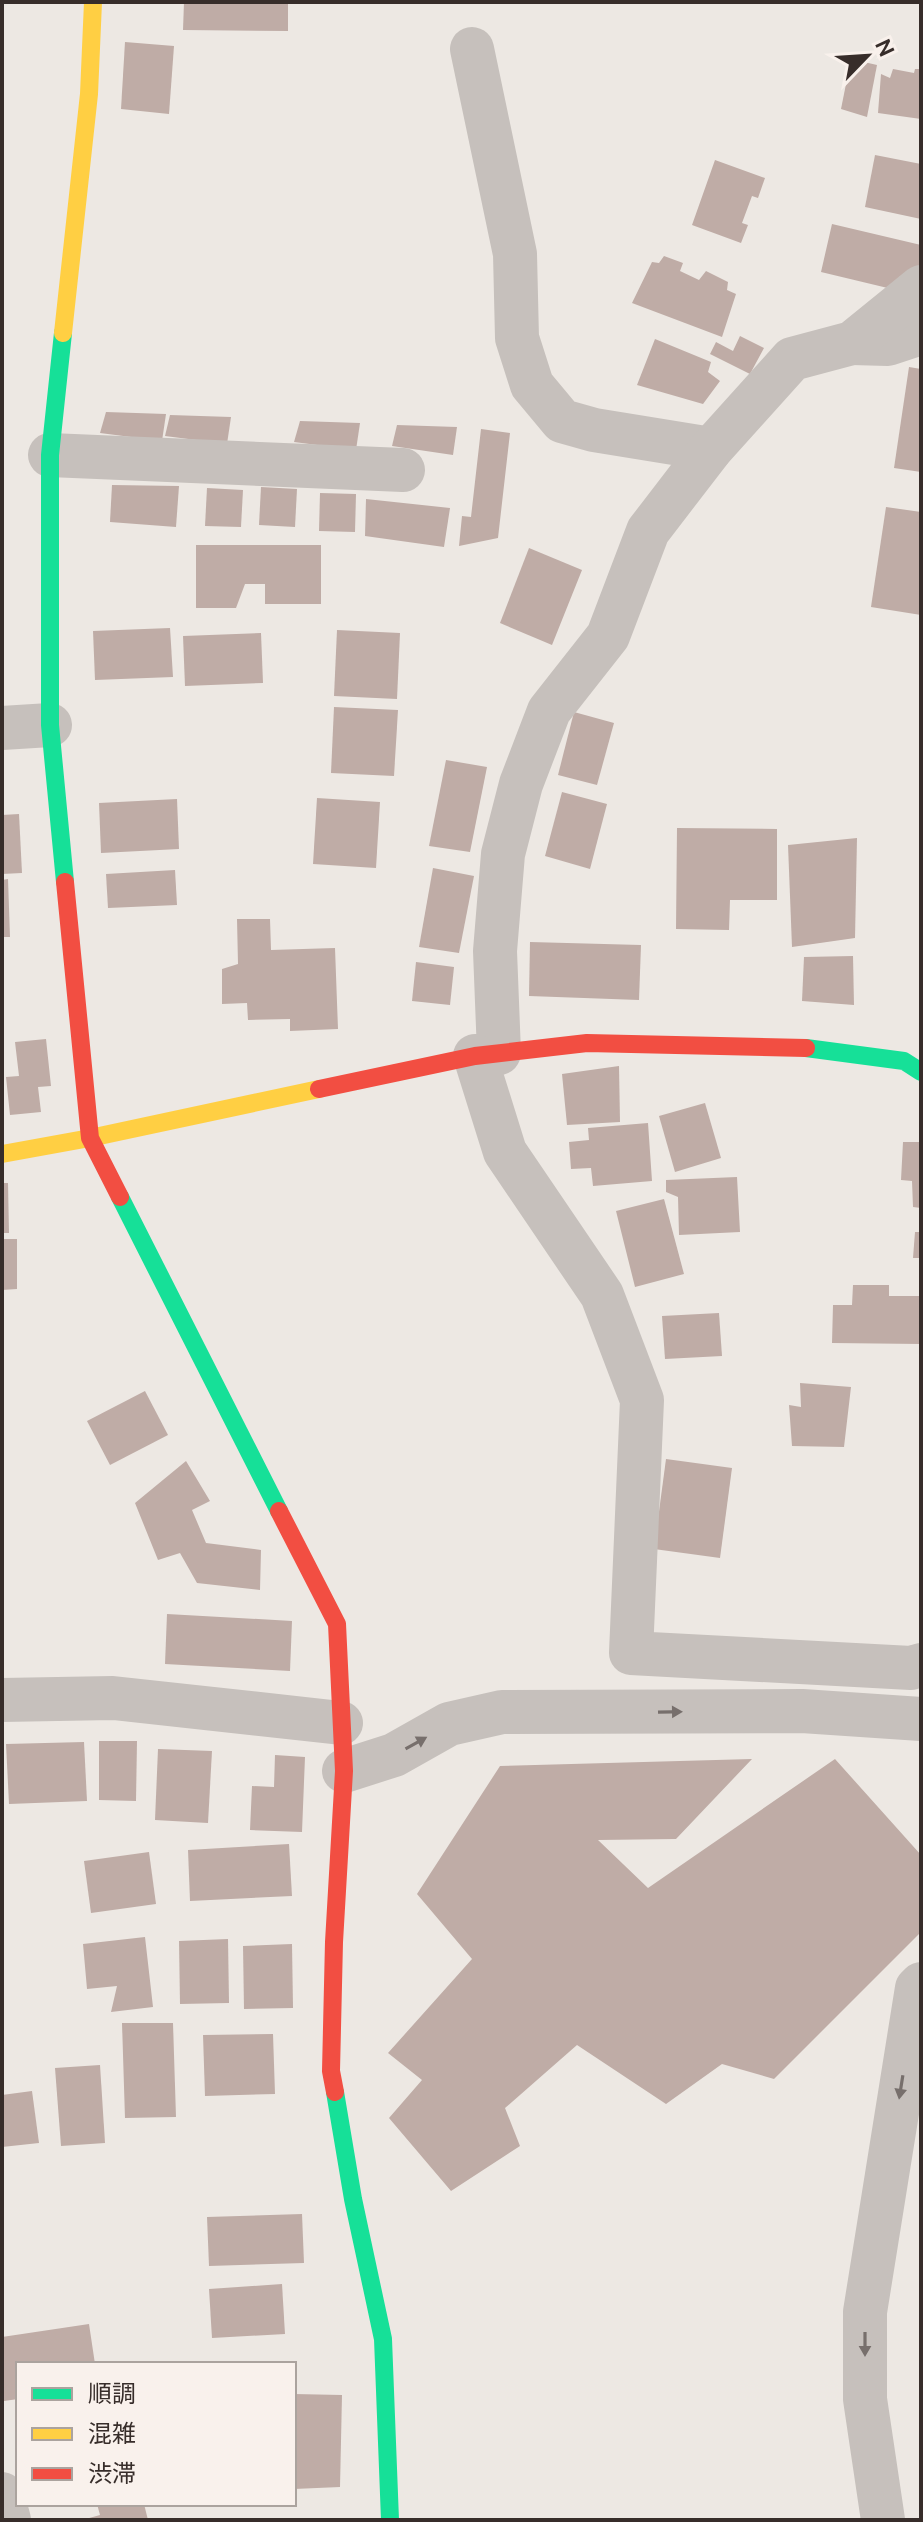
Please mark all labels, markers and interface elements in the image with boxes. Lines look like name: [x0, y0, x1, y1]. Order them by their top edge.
north arrow: [827, 16, 907, 96]
text: N: [871, 35, 900, 60]
one-way arrow: [658, 1706, 683, 1718]
one-way arrow: [405, 1736, 428, 1749]
one-way arrow: [895, 2075, 907, 2100]
one-way arrow: [859, 2332, 871, 2357]
legend: [16, 2362, 296, 2506]
text: 順調: [88, 2380, 136, 2407]
text: 混雑: [88, 2420, 136, 2447]
text: 渋滞: [88, 2460, 136, 2487]

